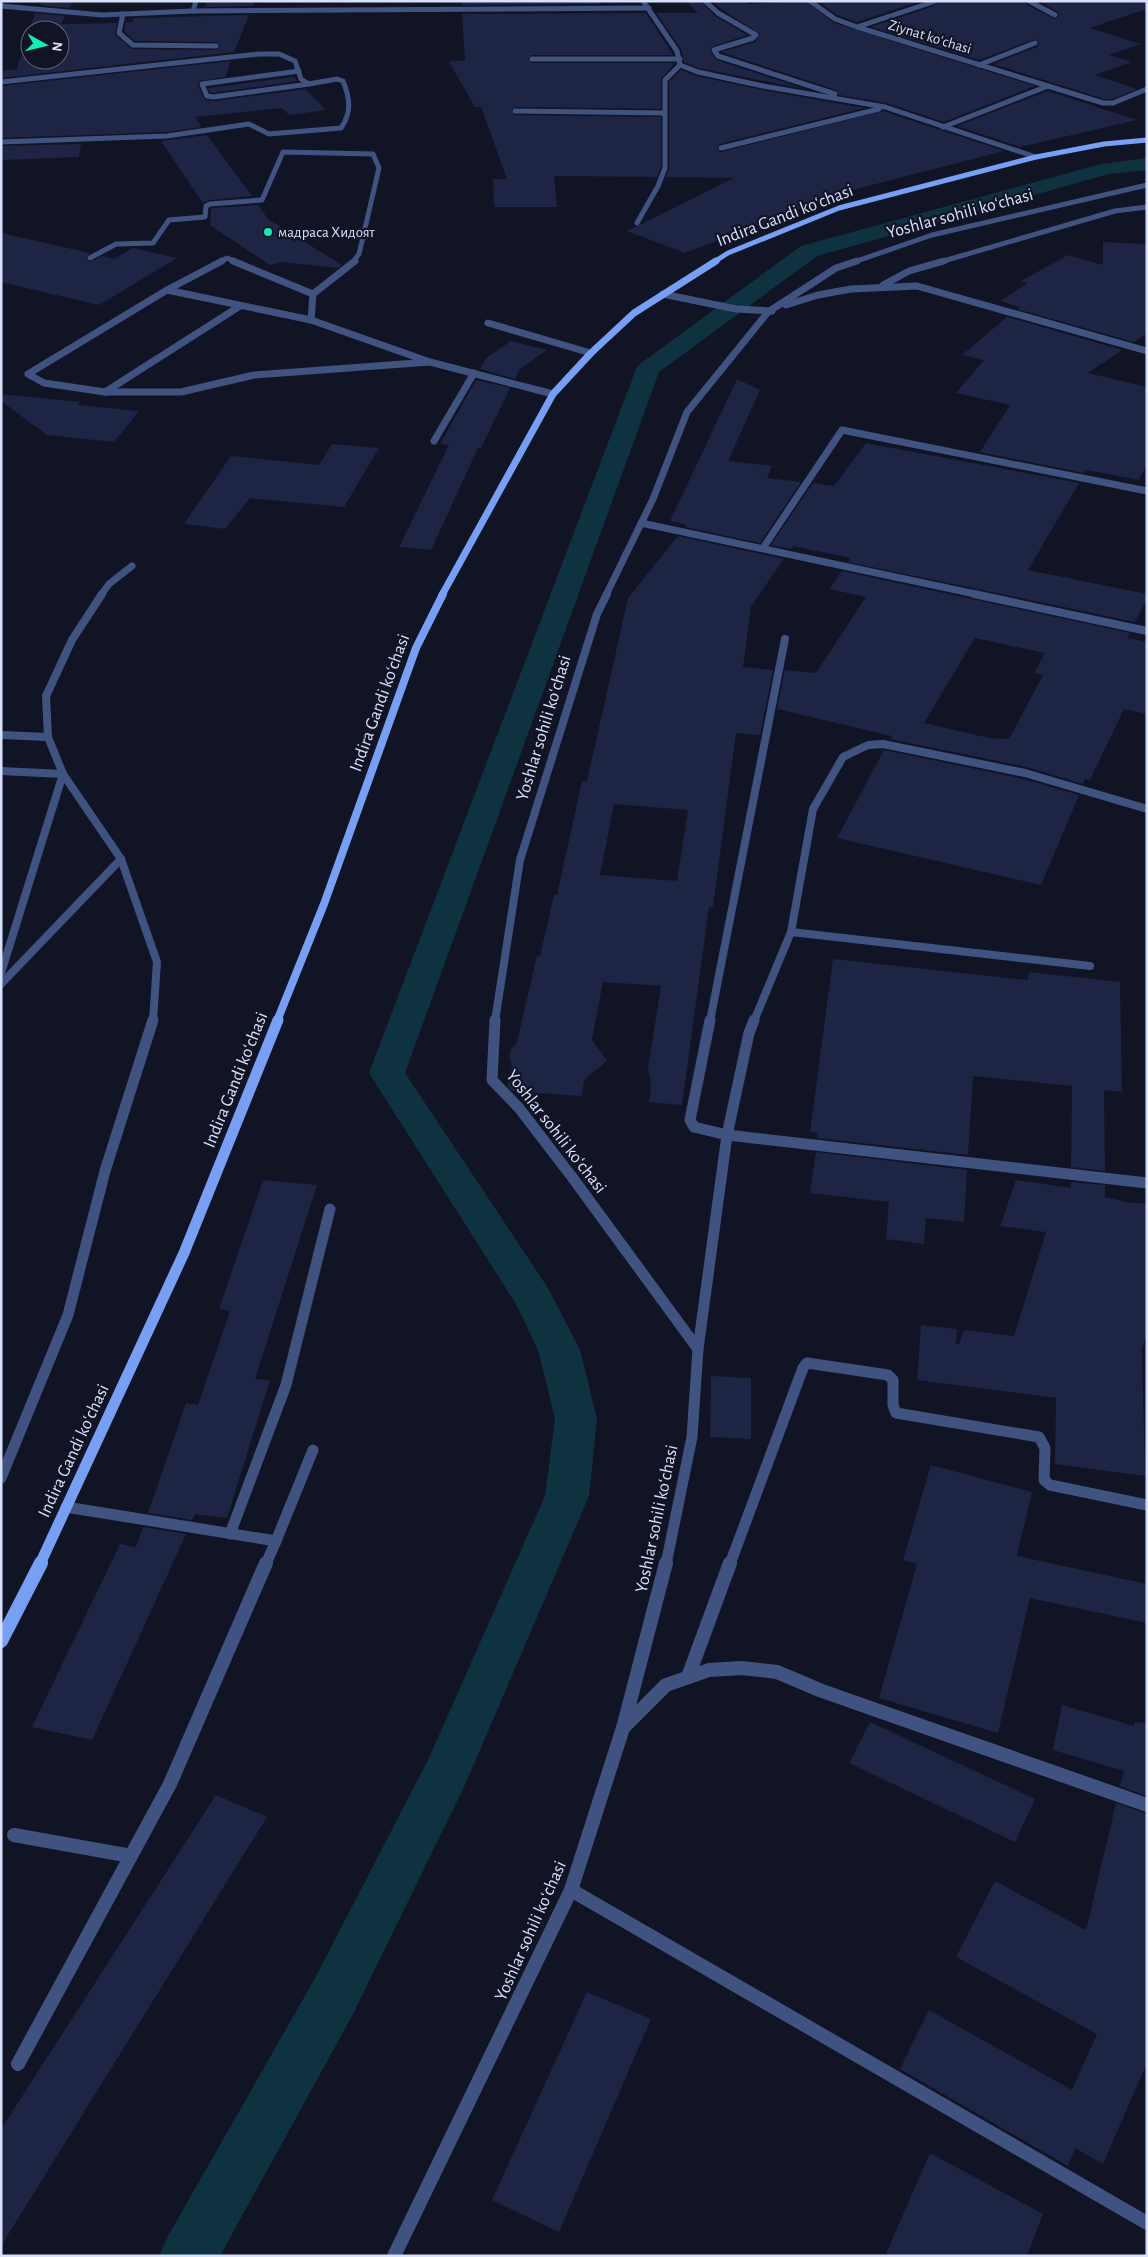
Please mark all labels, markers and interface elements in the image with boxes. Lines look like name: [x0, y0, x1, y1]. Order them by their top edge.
street label: Ziynat koʻchasi: [887, 17, 973, 57]
north arrow: [20, 20, 70, 70]
text: N: [49, 41, 64, 52]
street label: Indira Gandi koʻchasi: [714, 182, 856, 250]
street label: Yoshlar sohili koʻchasi: [885, 186, 1035, 242]
place label: мадраса Хидоят: [278, 225, 375, 240]
marker: мадраса Хидоят: [262, 226, 274, 238]
street label: Indira Gandi koʻchasi: [347, 632, 413, 774]
street label: Yoshlar sohili koʻchasi: [513, 653, 575, 803]
street label: Indira Gandi koʻchasi: [201, 1010, 271, 1150]
street label: Yoshlar sohili koʻchasi: [502, 1067, 610, 1197]
street label: Indira Gandi koʻchasi: [35, 1382, 113, 1520]
street label: Yoshlar sohili koʻchasi: [633, 1443, 681, 1595]
street label: Yoshlar sohili koʻchasi: [492, 1858, 570, 2004]

